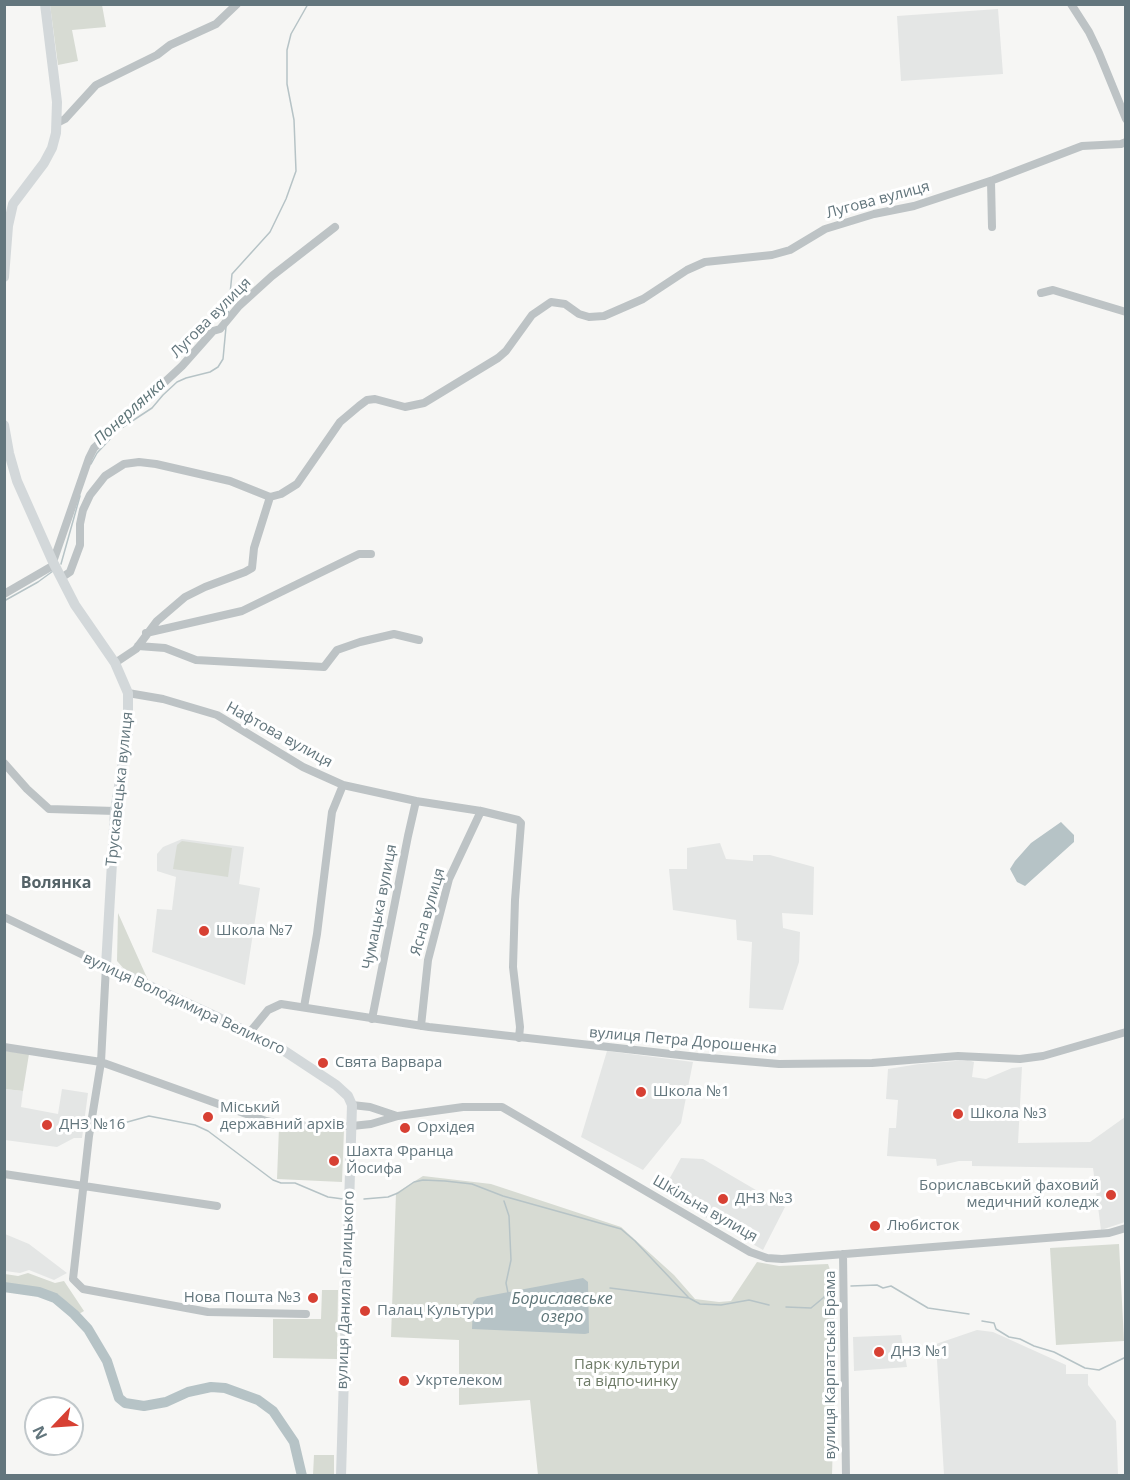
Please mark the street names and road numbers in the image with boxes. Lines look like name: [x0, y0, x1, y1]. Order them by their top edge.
street label: Лугова вулиця: [824, 178, 932, 222]
street label: Лугова вулиця: [167, 274, 255, 362]
street label: Нафтова вулиця: [223, 698, 335, 772]
street label: Трускавецька вулиця: [103, 711, 137, 867]
street label: Чумацька вулиця: [359, 843, 401, 971]
street label: Ясна вулиця: [407, 866, 449, 958]
street label: вулиця Володимира Великого: [80, 949, 288, 1059]
street label: вулиця Петра Дорошенка: [588, 1024, 778, 1058]
street label: Шкільна вулиця: [649, 1172, 761, 1246]
street label: вулиця Данила Галицького: [334, 1190, 358, 1390]
street label: вулиця Карпатська Брама: [822, 1270, 840, 1460]

